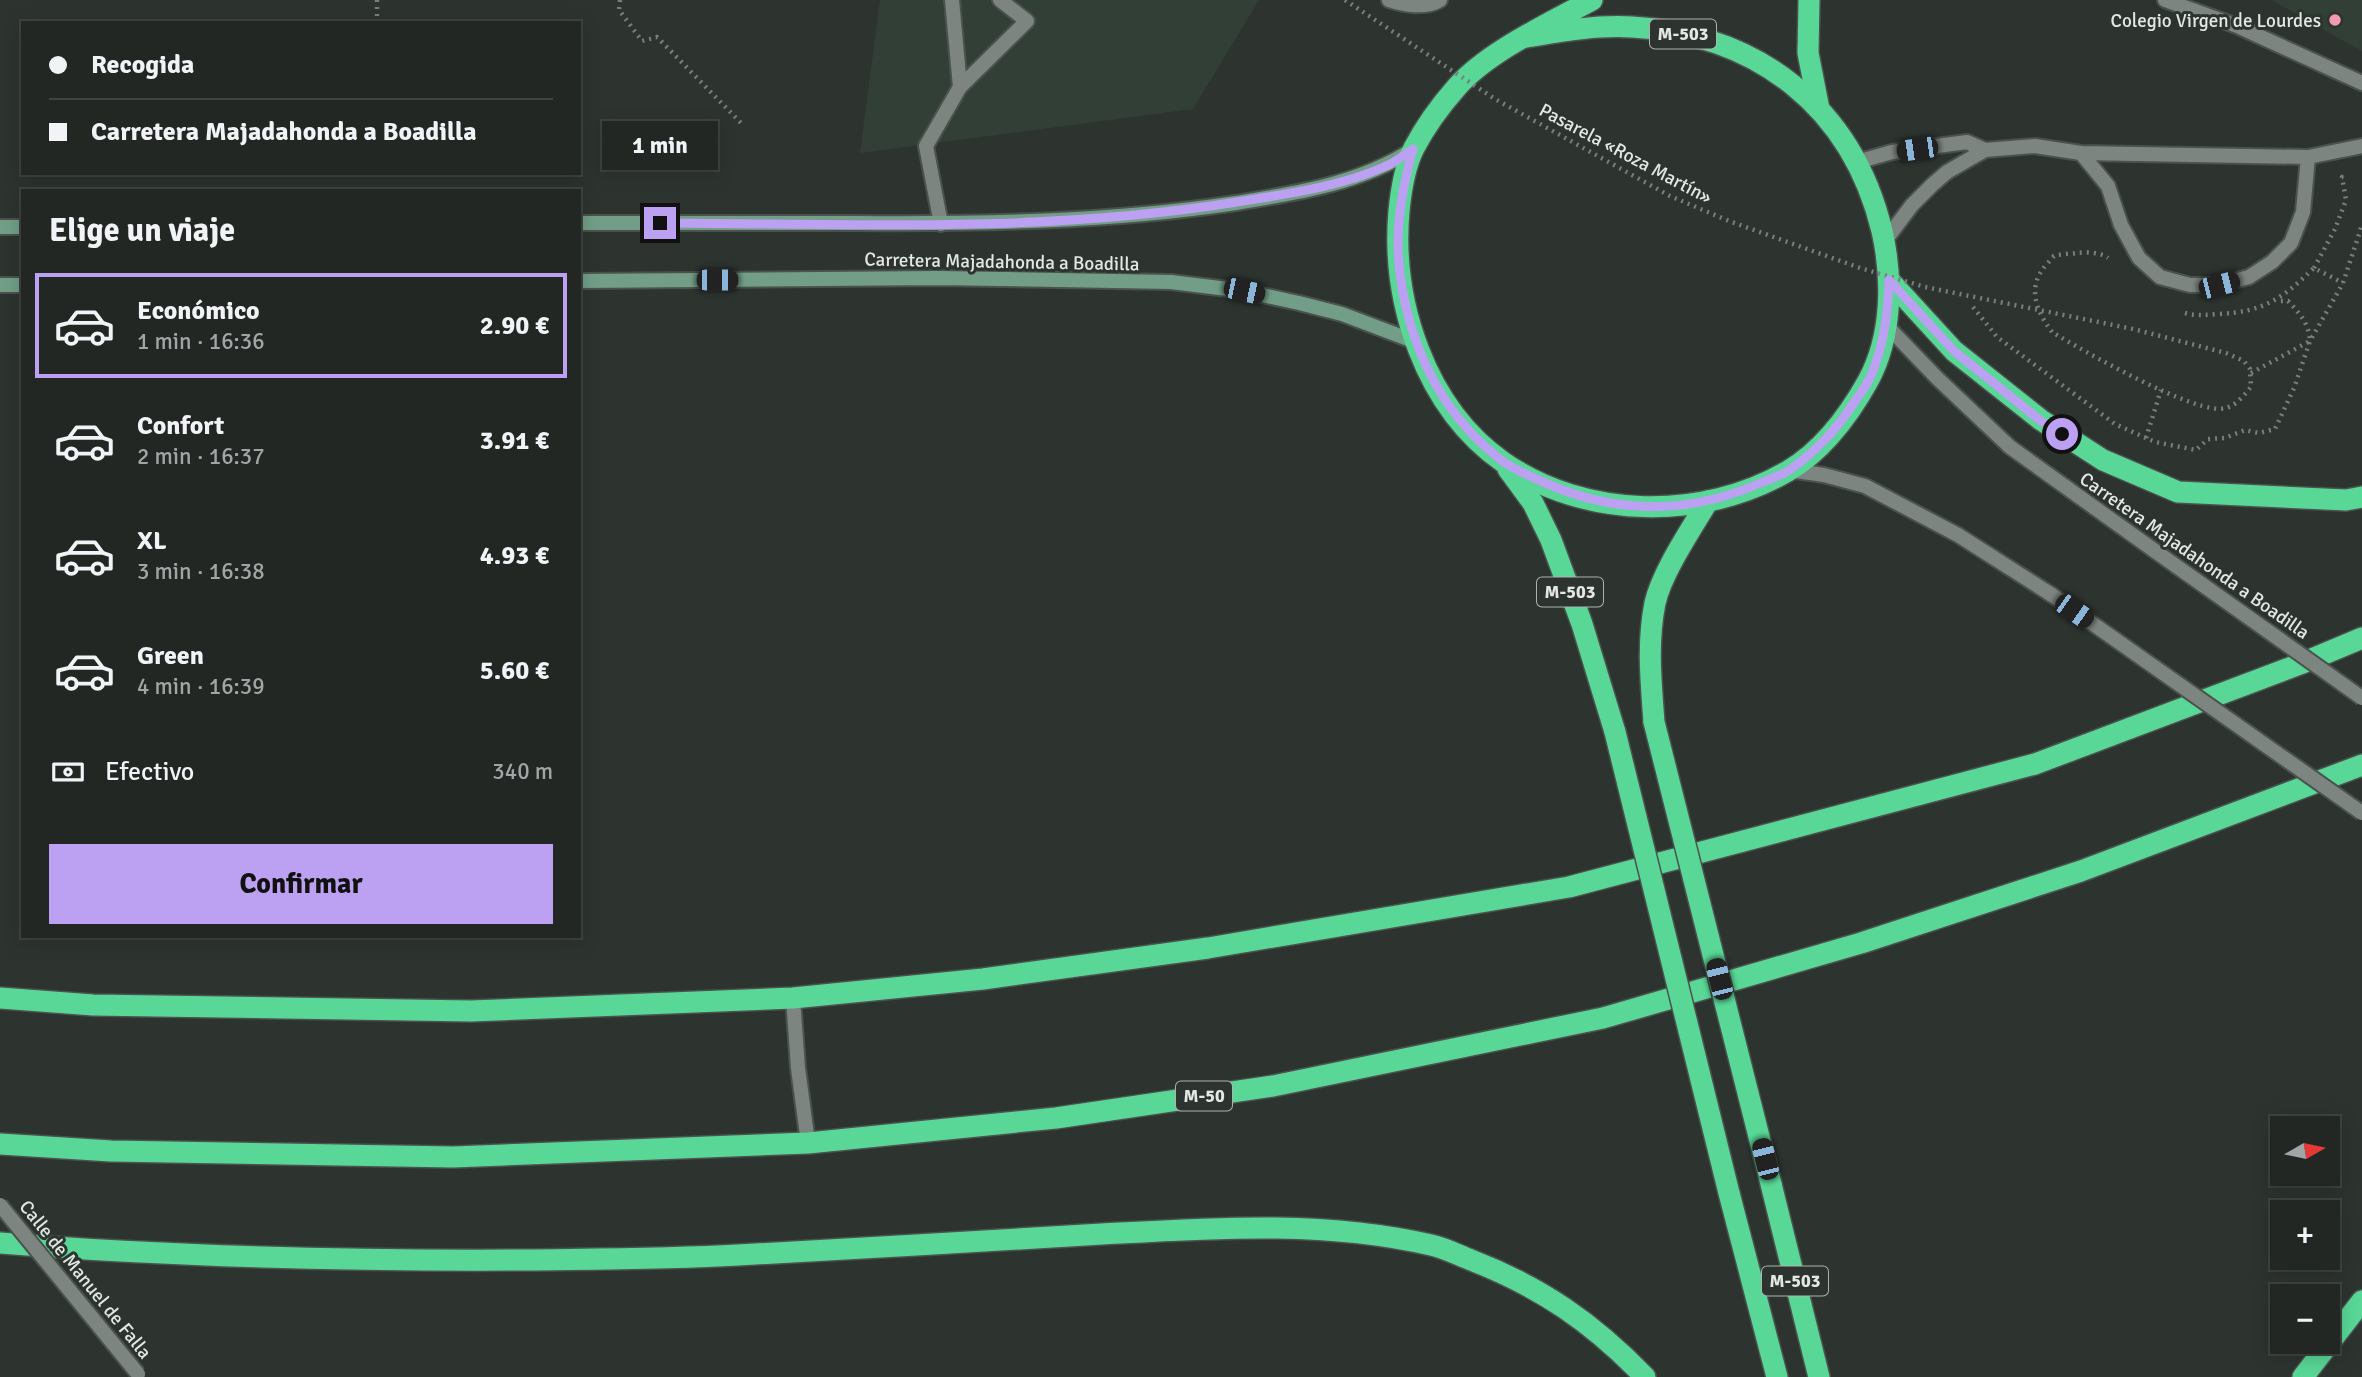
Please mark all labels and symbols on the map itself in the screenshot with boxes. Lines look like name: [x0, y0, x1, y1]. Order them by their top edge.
place label: Colegio Virgen de Lourdes: [2111, 9, 2321, 33]
marker: Colegio Virgen de Lourdes: [2327, 12, 2343, 28]
road number: M-503: [1650, 19, 1716, 48]
street label: Pasarela «Roza Martín»: [1535, 98, 1716, 210]
callout: 1 min: [602, 122, 718, 170]
car: [1895, 136, 1940, 162]
route end: [644, 207, 676, 239]
street label: Carretera Majadahonda a Boadilla: [864, 248, 1140, 276]
car: [697, 270, 739, 291]
car: [2197, 270, 2242, 300]
car: [1222, 276, 1267, 306]
route start: [2046, 418, 2078, 450]
street label: Carretera Majadahonda a Boadilla: [2075, 467, 2314, 645]
road number: M-503: [1537, 578, 1603, 606]
car: [2051, 590, 2098, 632]
car: [1704, 956, 1735, 1002]
road number: M-50: [1176, 1082, 1232, 1111]
north arrow: [2270, 1116, 2340, 1186]
car: [1750, 1136, 1781, 1182]
street label: Calle de Manuel de Falla: [14, 1195, 157, 1364]
road number: M-503: [1762, 1266, 1828, 1296]

